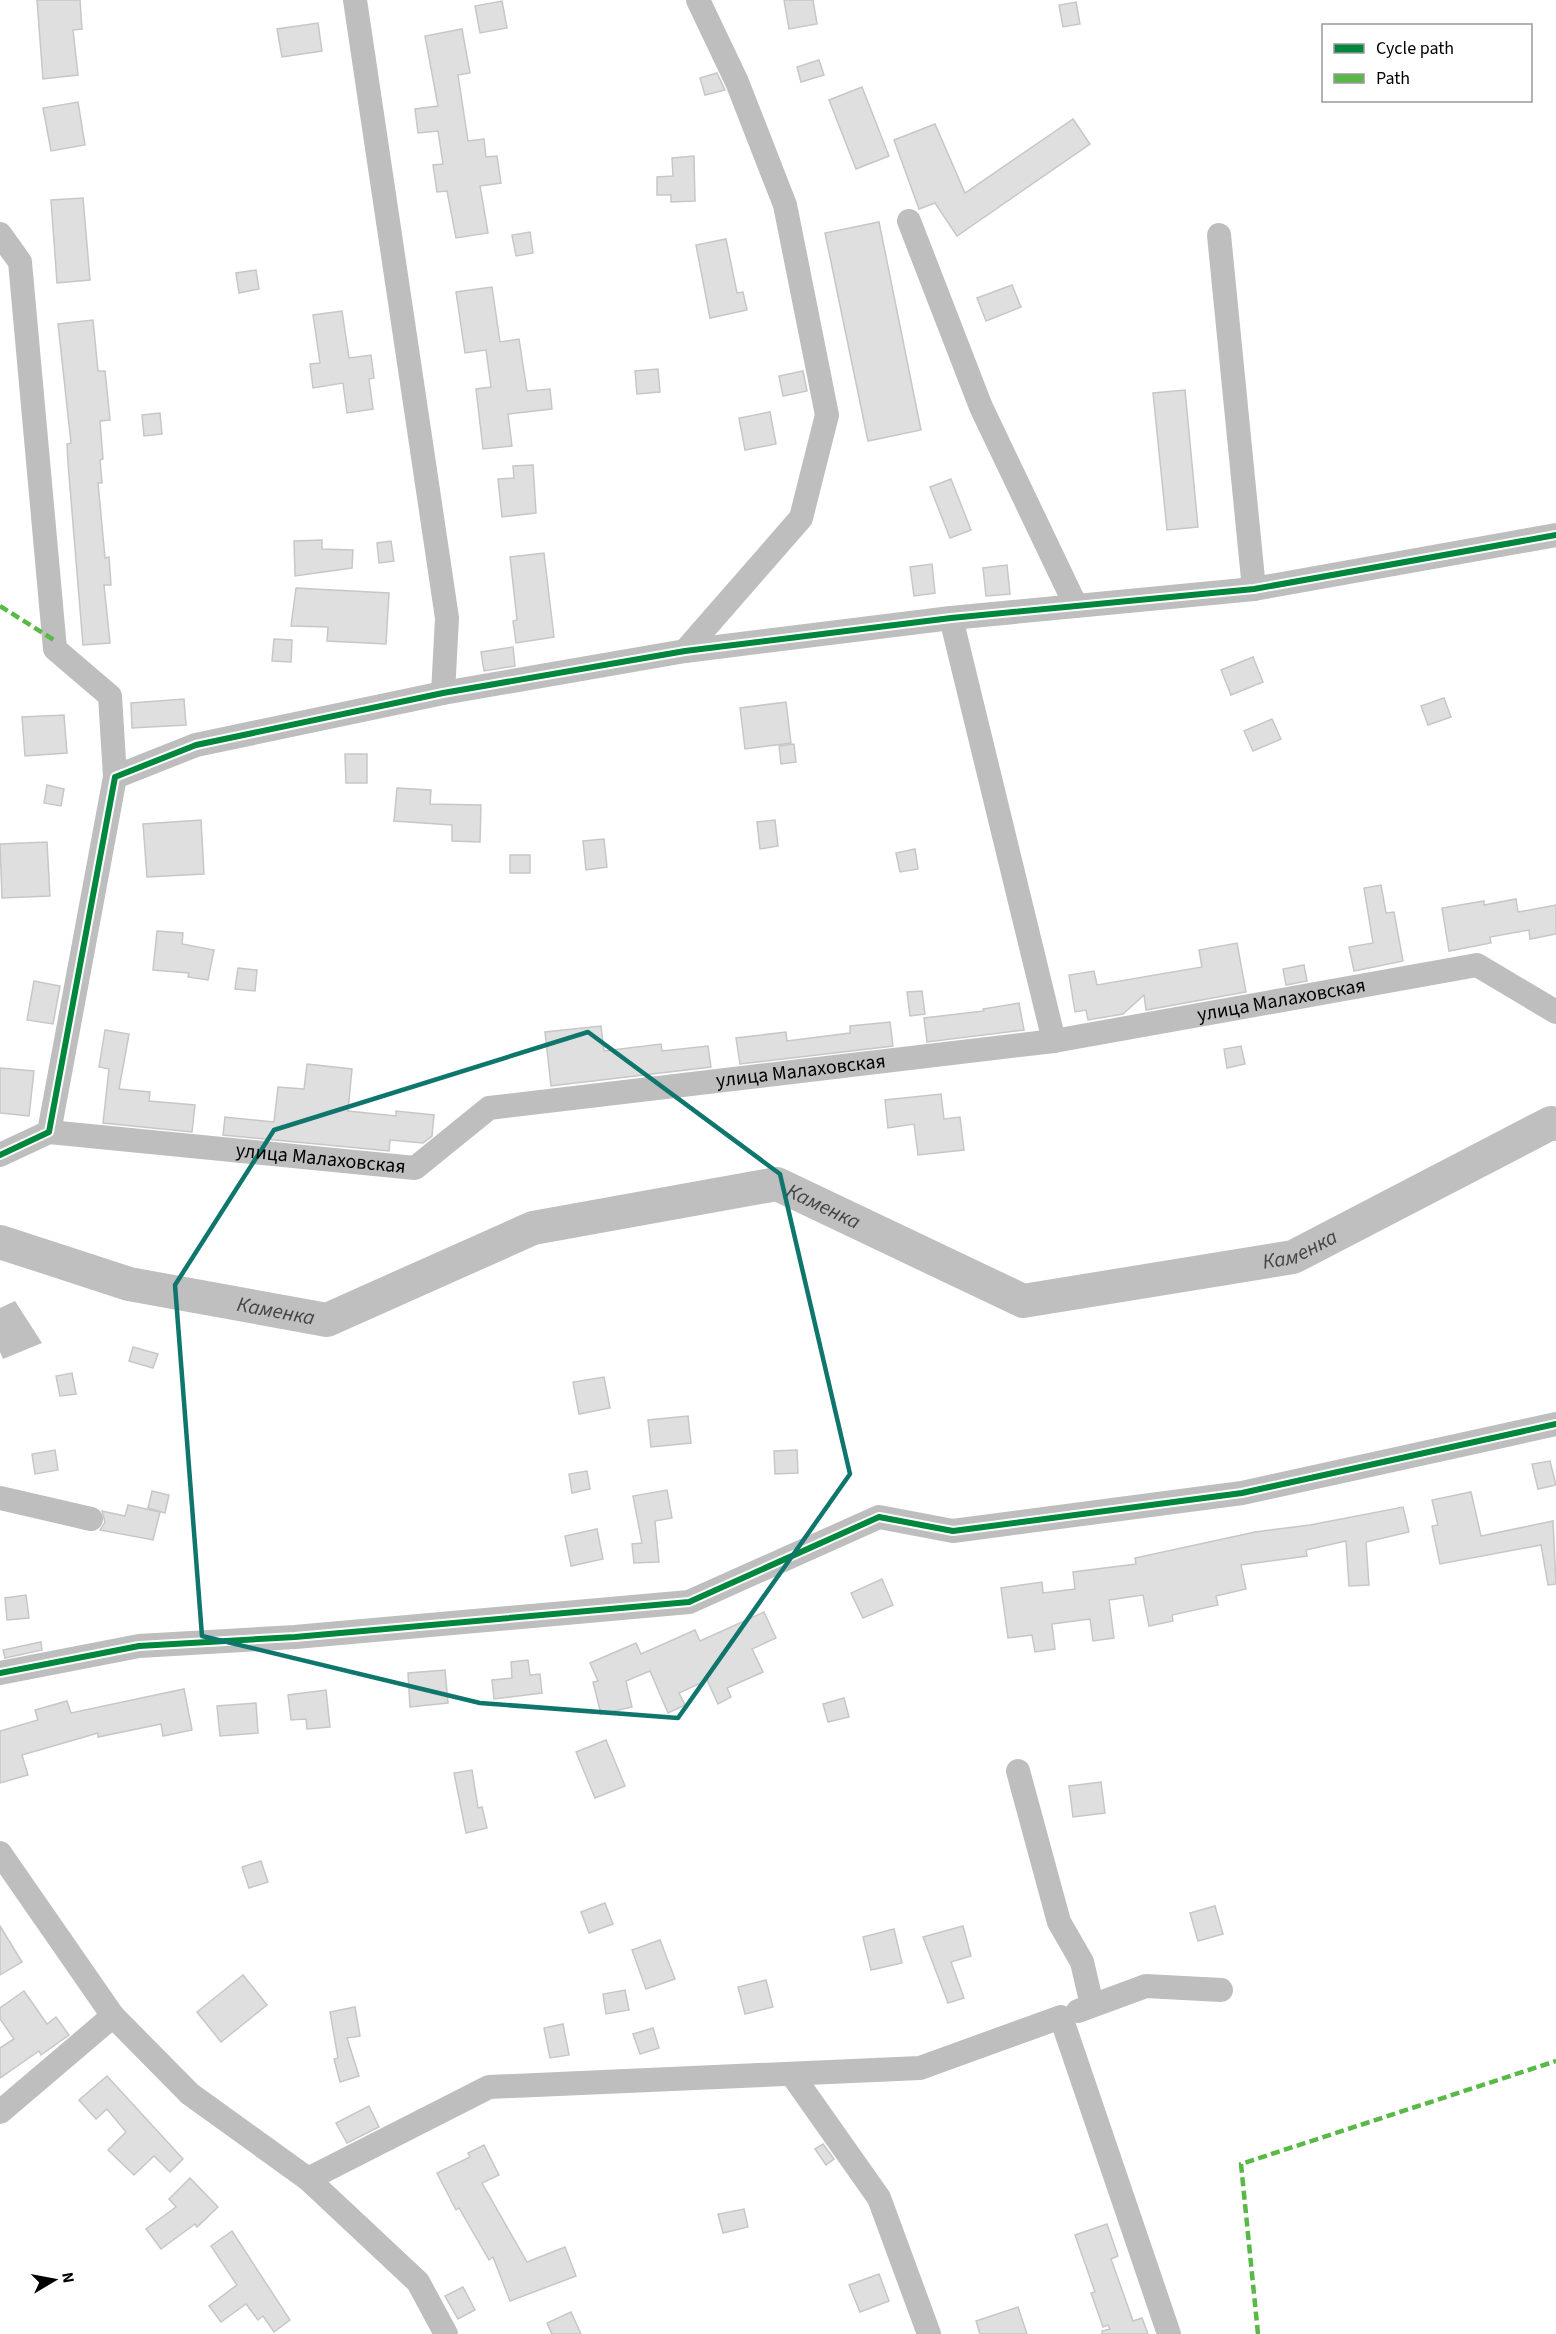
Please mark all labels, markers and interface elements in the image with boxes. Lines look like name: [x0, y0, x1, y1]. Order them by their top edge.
legend: [1322, 24, 1532, 102]
text: Cycle path: [1376, 36, 1454, 61]
text: Path: [1376, 66, 1410, 91]
street label: улица Малаховская: [1195, 971, 1368, 1029]
street label: улица Малаховская: [714, 1047, 887, 1095]
street label: улица Малаховская: [234, 1136, 407, 1181]
water label: Каменка: [782, 1176, 866, 1237]
water label: Каменка: [1260, 1222, 1342, 1277]
water label: Каменка: [234, 1289, 317, 1333]
north arrow: [24, 2250, 84, 2310]
text: N: [56, 2270, 80, 2285]

